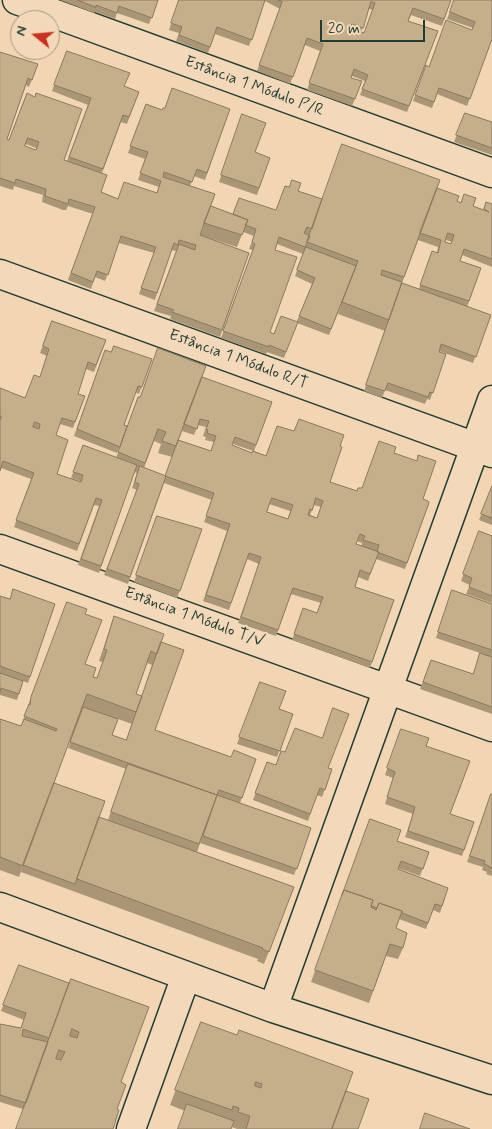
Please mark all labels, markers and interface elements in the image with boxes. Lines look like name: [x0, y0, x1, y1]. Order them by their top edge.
north arrow: [10, 10, 60, 60]
scale bar: [322, 10, 427, 42]
text: 20 m: [328, 19, 360, 39]
text: N: [12, 24, 32, 38]
street label: Estância 1 Módulo P/R: [182, 53, 326, 121]
street label: Estância 1 Módulo R/T: [166, 326, 310, 394]
street label: Estância 1 Módulo T/V: [121, 584, 267, 652]

